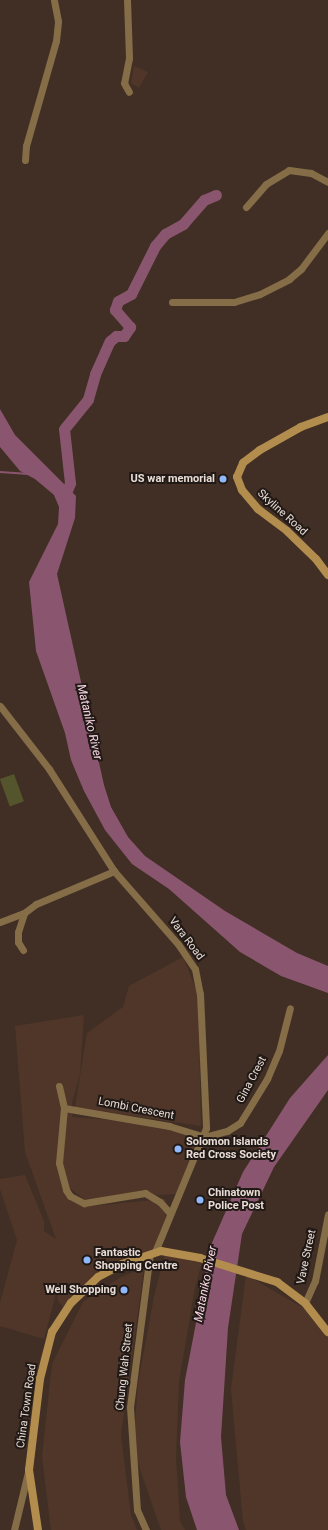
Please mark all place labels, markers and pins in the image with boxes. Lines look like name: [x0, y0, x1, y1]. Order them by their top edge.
place label: US war memorial: [131, 472, 215, 486]
marker: US war memorial: [218, 474, 228, 484]
place label: Solomon Islands Red Cross Society: [186, 1136, 276, 1162]
marker: Solomon Islands Red Cross Society: [173, 1144, 183, 1154]
place label: Chinatown Police Post: [208, 1187, 264, 1213]
marker: Chinatown Police Post: [195, 1195, 205, 1205]
place label: Fantastic Shopping Centre: [95, 1247, 178, 1273]
marker: Fantastic Shopping Centre: [82, 1255, 92, 1265]
place label: Well Shopping: [45, 1283, 116, 1297]
marker: Well Shopping: [119, 1285, 129, 1295]

